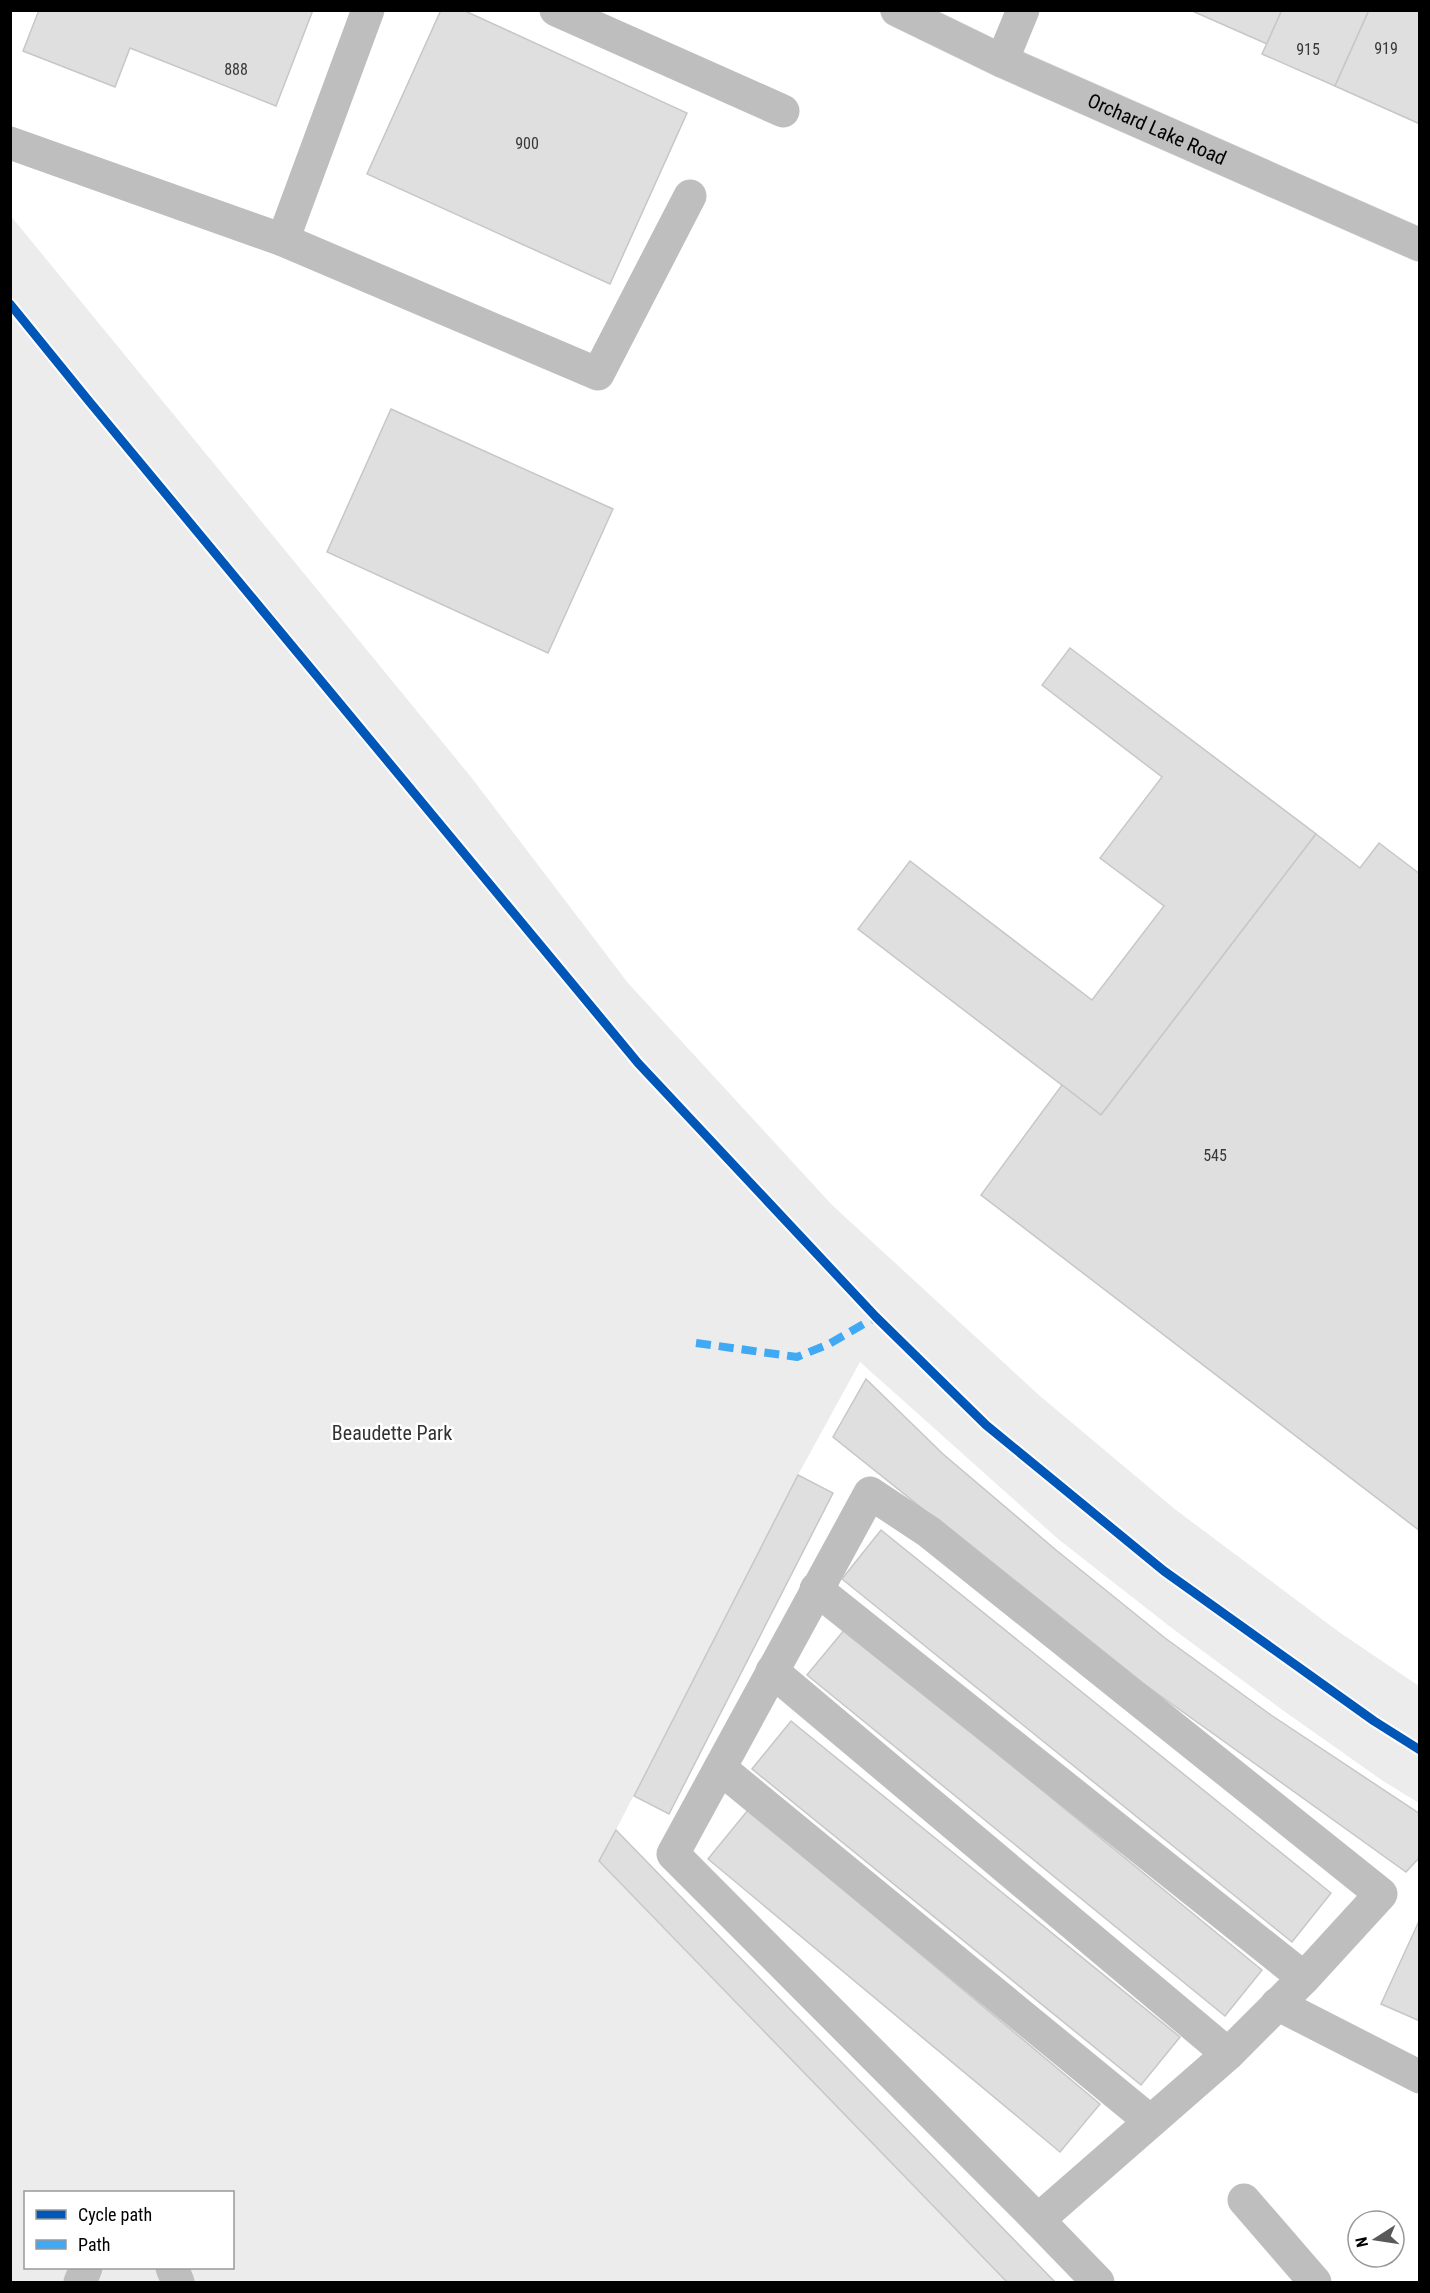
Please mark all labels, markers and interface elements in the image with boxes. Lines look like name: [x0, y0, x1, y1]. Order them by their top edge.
house number: 919: [1374, 39, 1398, 58]
house number: 915: [1296, 40, 1320, 59]
house number: 888: [224, 60, 248, 79]
street label: Orchard Lake Road: [1084, 88, 1230, 170]
house number: 900: [515, 134, 539, 153]
house number: 545: [1203, 1146, 1227, 1165]
park label: Beaudette Park: [332, 1421, 452, 1445]
legend: [24, 2191, 234, 2269]
text: Cycle path: [78, 2204, 152, 2225]
north arrow: [1346, 2209, 1406, 2269]
text: Path: [78, 2234, 111, 2255]
text: N: [1352, 2235, 1372, 2249]

